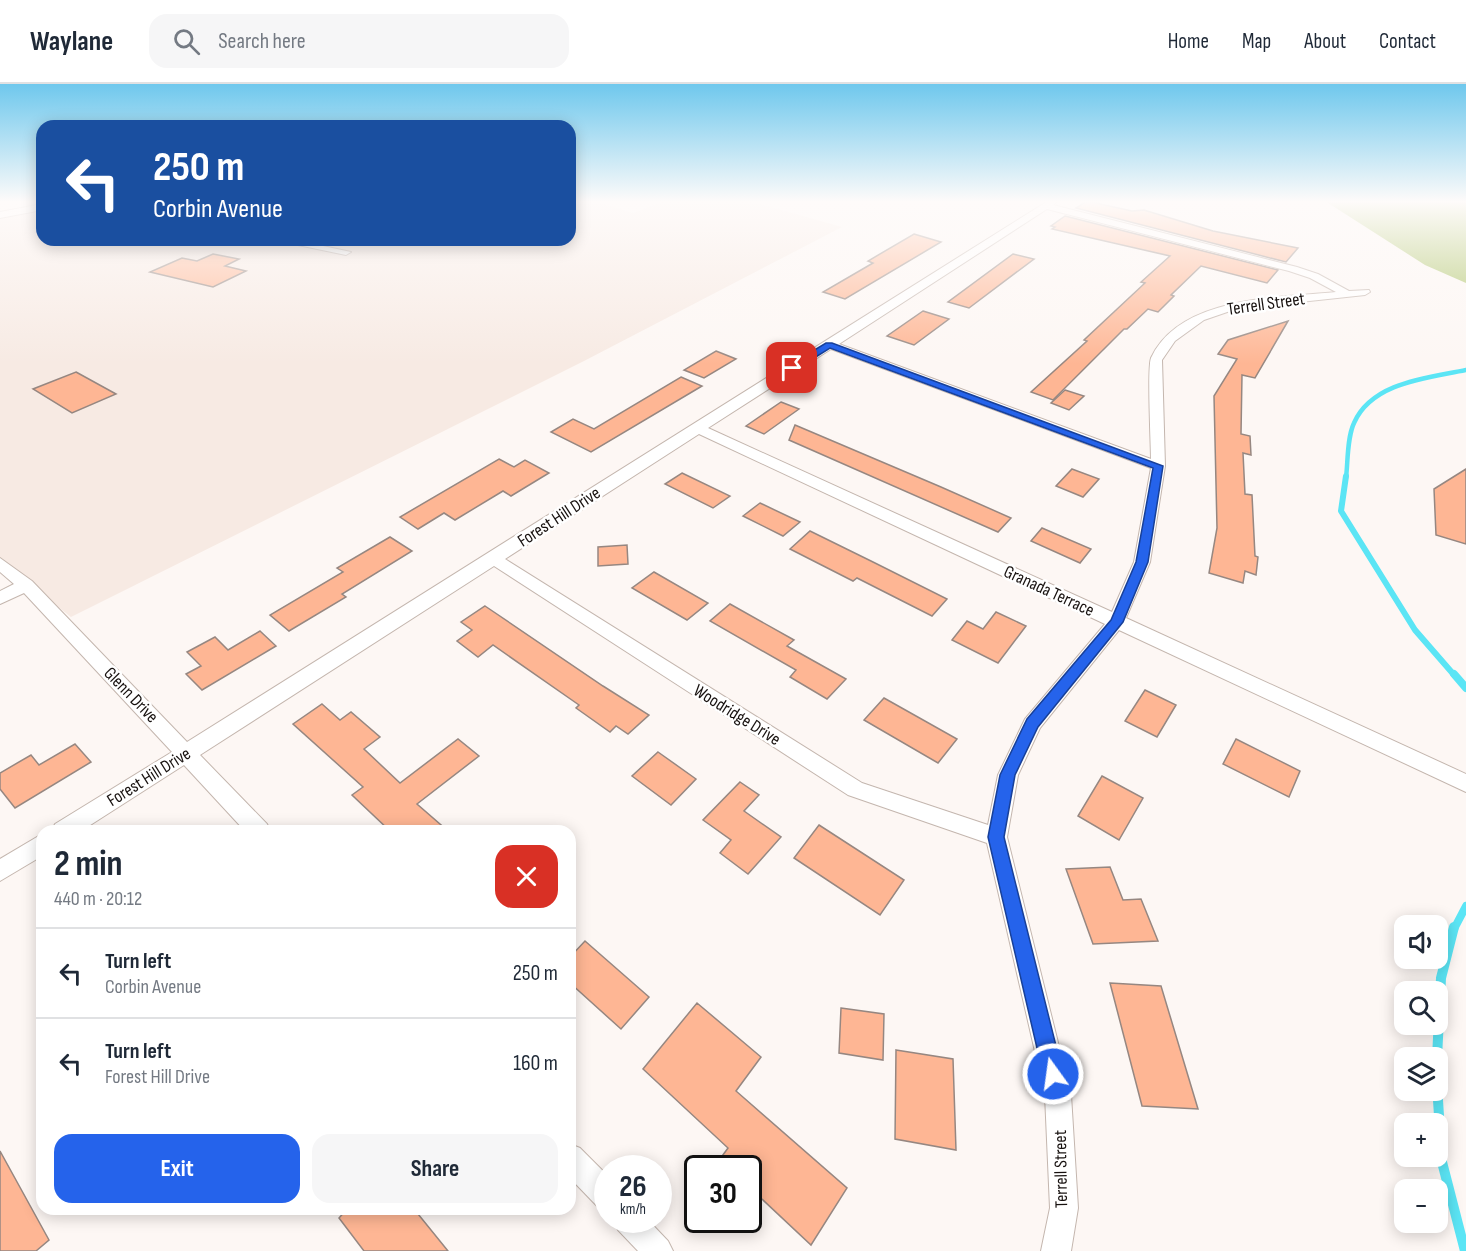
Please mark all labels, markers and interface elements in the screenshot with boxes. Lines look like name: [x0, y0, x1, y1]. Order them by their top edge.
search box: [149, 14, 569, 68]
text: Waylane: [30, 25, 113, 58]
icon: search: [170, 25, 203, 58]
text: Search here: [218, 28, 306, 55]
text: Home: [1168, 29, 1209, 54]
text: Map: [1242, 29, 1271, 54]
text: About: [1304, 29, 1346, 54]
text: Contact: [1379, 29, 1436, 54]
text: 250 m: [153, 142, 244, 193]
icon: left: [54, 144, 132, 222]
text: Corbin Avenue: [153, 193, 283, 225]
street label: Terrell Street: [1226, 288, 1307, 320]
pin: [766, 342, 817, 393]
icon: arrive: [775, 351, 808, 384]
street label: Forest Hill Drive: [514, 482, 604, 552]
street label: Granada Terrace: [1000, 561, 1098, 621]
street label: Glenn Drive: [99, 663, 163, 727]
street label: Woodridge Drive: [690, 680, 784, 750]
street label: Forest Hill Drive: [103, 743, 195, 811]
text: 2 min: [54, 843, 123, 886]
button: close: [495, 845, 558, 908]
text: 440 m · 20:12: [54, 887, 142, 911]
map controls: [1394, 915, 1448, 1233]
button: sound: [1394, 915, 1448, 969]
text: Turn left: [105, 948, 171, 975]
icon: left: [54, 957, 87, 990]
text: 250 m: [513, 960, 558, 987]
text: Corbin Avenue: [105, 975, 201, 999]
button: search: [1394, 981, 1448, 1035]
text: Turn left: [105, 1038, 171, 1065]
position arrow: [1021, 1042, 1085, 1106]
icon: left: [54, 1047, 87, 1080]
button: layers: [1394, 1047, 1448, 1101]
text: 160 m: [513, 1050, 558, 1077]
text: Forest Hill Drive: [105, 1065, 210, 1089]
button: +: [1394, 1113, 1448, 1167]
street label: Terrell Street: [1050, 1129, 1072, 1208]
button: Exit: [54, 1134, 300, 1203]
button: Share: [312, 1134, 558, 1203]
speed limit sign: 30: [684, 1155, 762, 1233]
text: 26: [619, 1169, 647, 1205]
button: −: [1394, 1179, 1448, 1233]
text: km/h: [620, 1200, 646, 1219]

